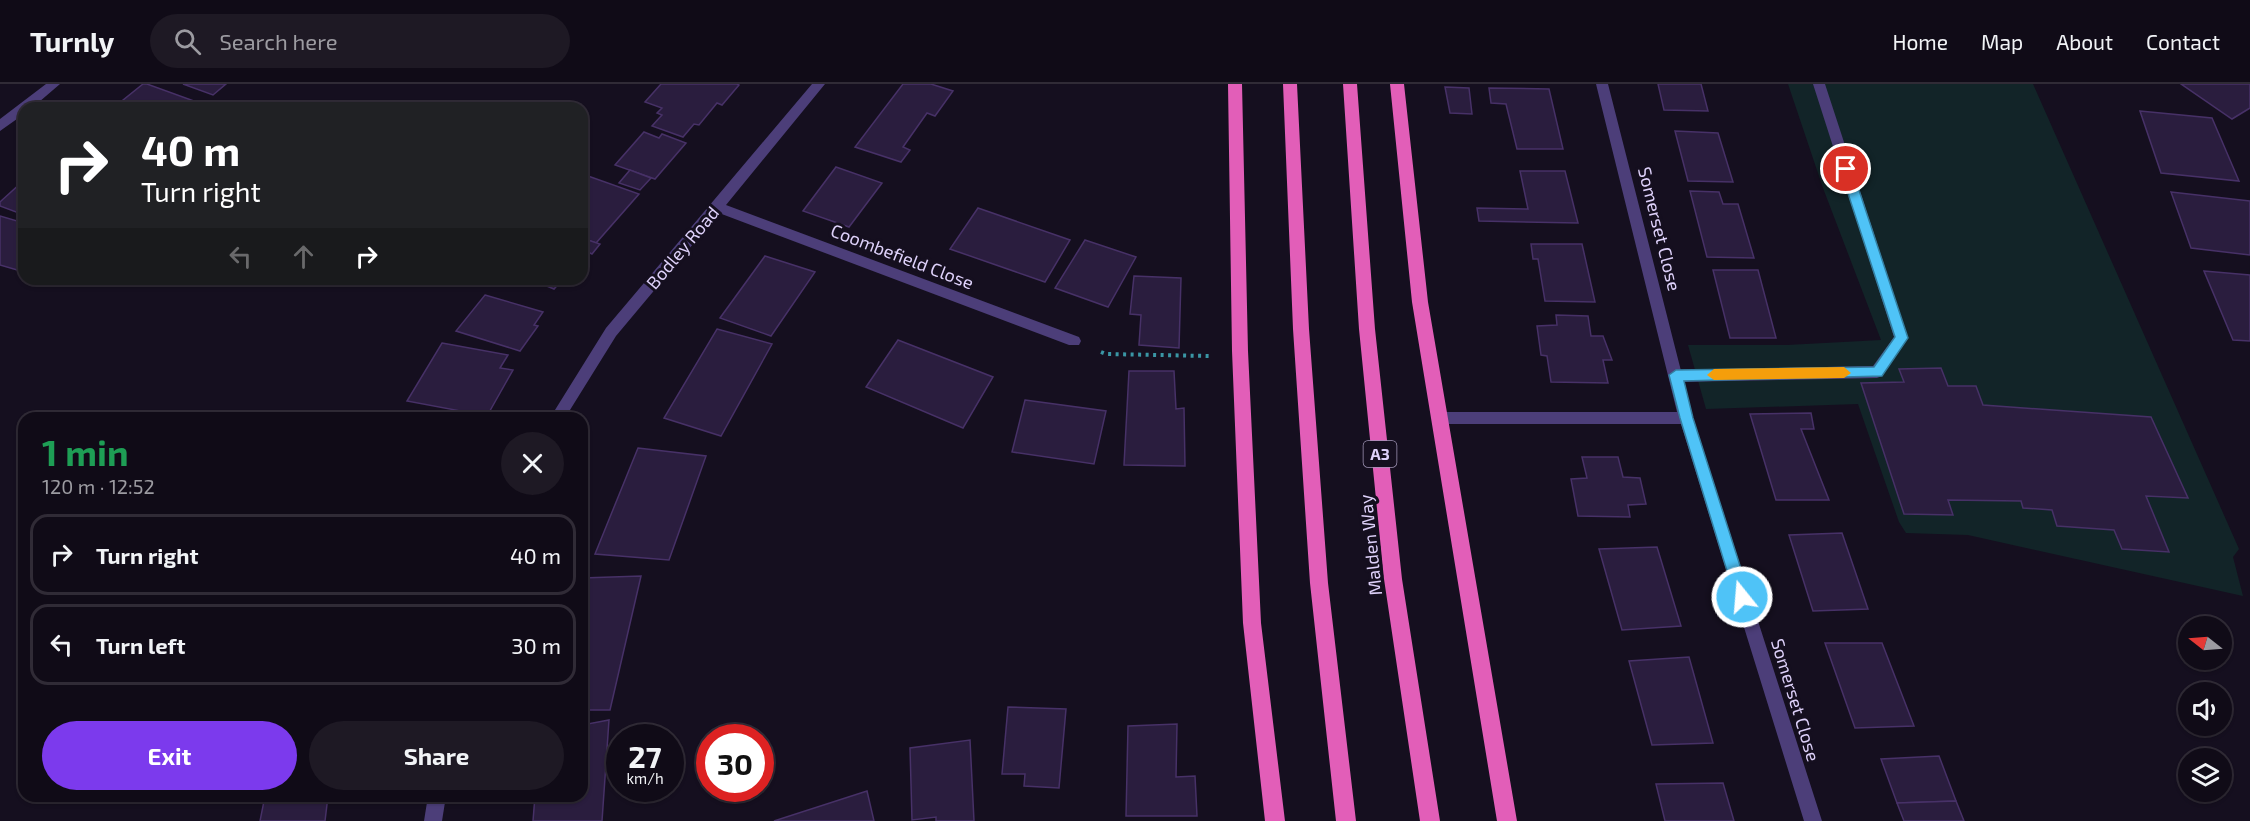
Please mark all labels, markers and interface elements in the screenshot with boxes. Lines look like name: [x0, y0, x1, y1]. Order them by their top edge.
search box: [150, 14, 570, 68]
text: Turnly: [30, 24, 114, 58]
icon: search: [171, 25, 204, 58]
text: Search here: [219, 28, 338, 54]
text: Home: [1892, 29, 1948, 54]
text: Map: [1981, 29, 2023, 54]
text: About: [2056, 29, 2113, 54]
text: Contact: [2146, 29, 2220, 54]
text: 40 m: [141, 124, 240, 174]
icon: right: [42, 126, 120, 204]
pin: [1820, 143, 1871, 194]
icon: arrive: [1829, 152, 1862, 185]
street label: Somerset Close: [1634, 164, 1686, 293]
text: Turn right: [141, 175, 261, 207]
street label: Bodley Road: [641, 202, 723, 293]
street label: Coombefield Close: [828, 219, 977, 293]
icon: left: [224, 240, 257, 273]
icon: ahead: [287, 240, 320, 273]
icon: right: [350, 240, 383, 273]
text: 1 min: [42, 430, 129, 473]
button: close: [501, 432, 564, 495]
road number: A3: [1364, 441, 1396, 467]
text: 120 m · 12:52: [42, 474, 155, 498]
street label: Malden Way: [1354, 493, 1386, 597]
icon: right: [45, 538, 78, 571]
text: Turn right: [96, 542, 198, 568]
text: 40 m: [510, 542, 561, 568]
position arrow: [1710, 565, 1774, 629]
north arrow: [2178, 616, 2232, 670]
map controls: [2178, 616, 2232, 802]
icon: left: [45, 628, 78, 661]
text: Turn left: [96, 632, 185, 658]
text: 30 m: [511, 632, 561, 658]
street label: Somerset Close: [1767, 636, 1825, 764]
button: sound: [2178, 682, 2232, 736]
button: Exit: [42, 721, 297, 790]
button: Share: [309, 721, 564, 790]
speed limit sign: 30: [696, 724, 774, 802]
text: 27: [628, 738, 662, 774]
button: layers: [2178, 748, 2232, 802]
text: km/h: [626, 769, 664, 787]

